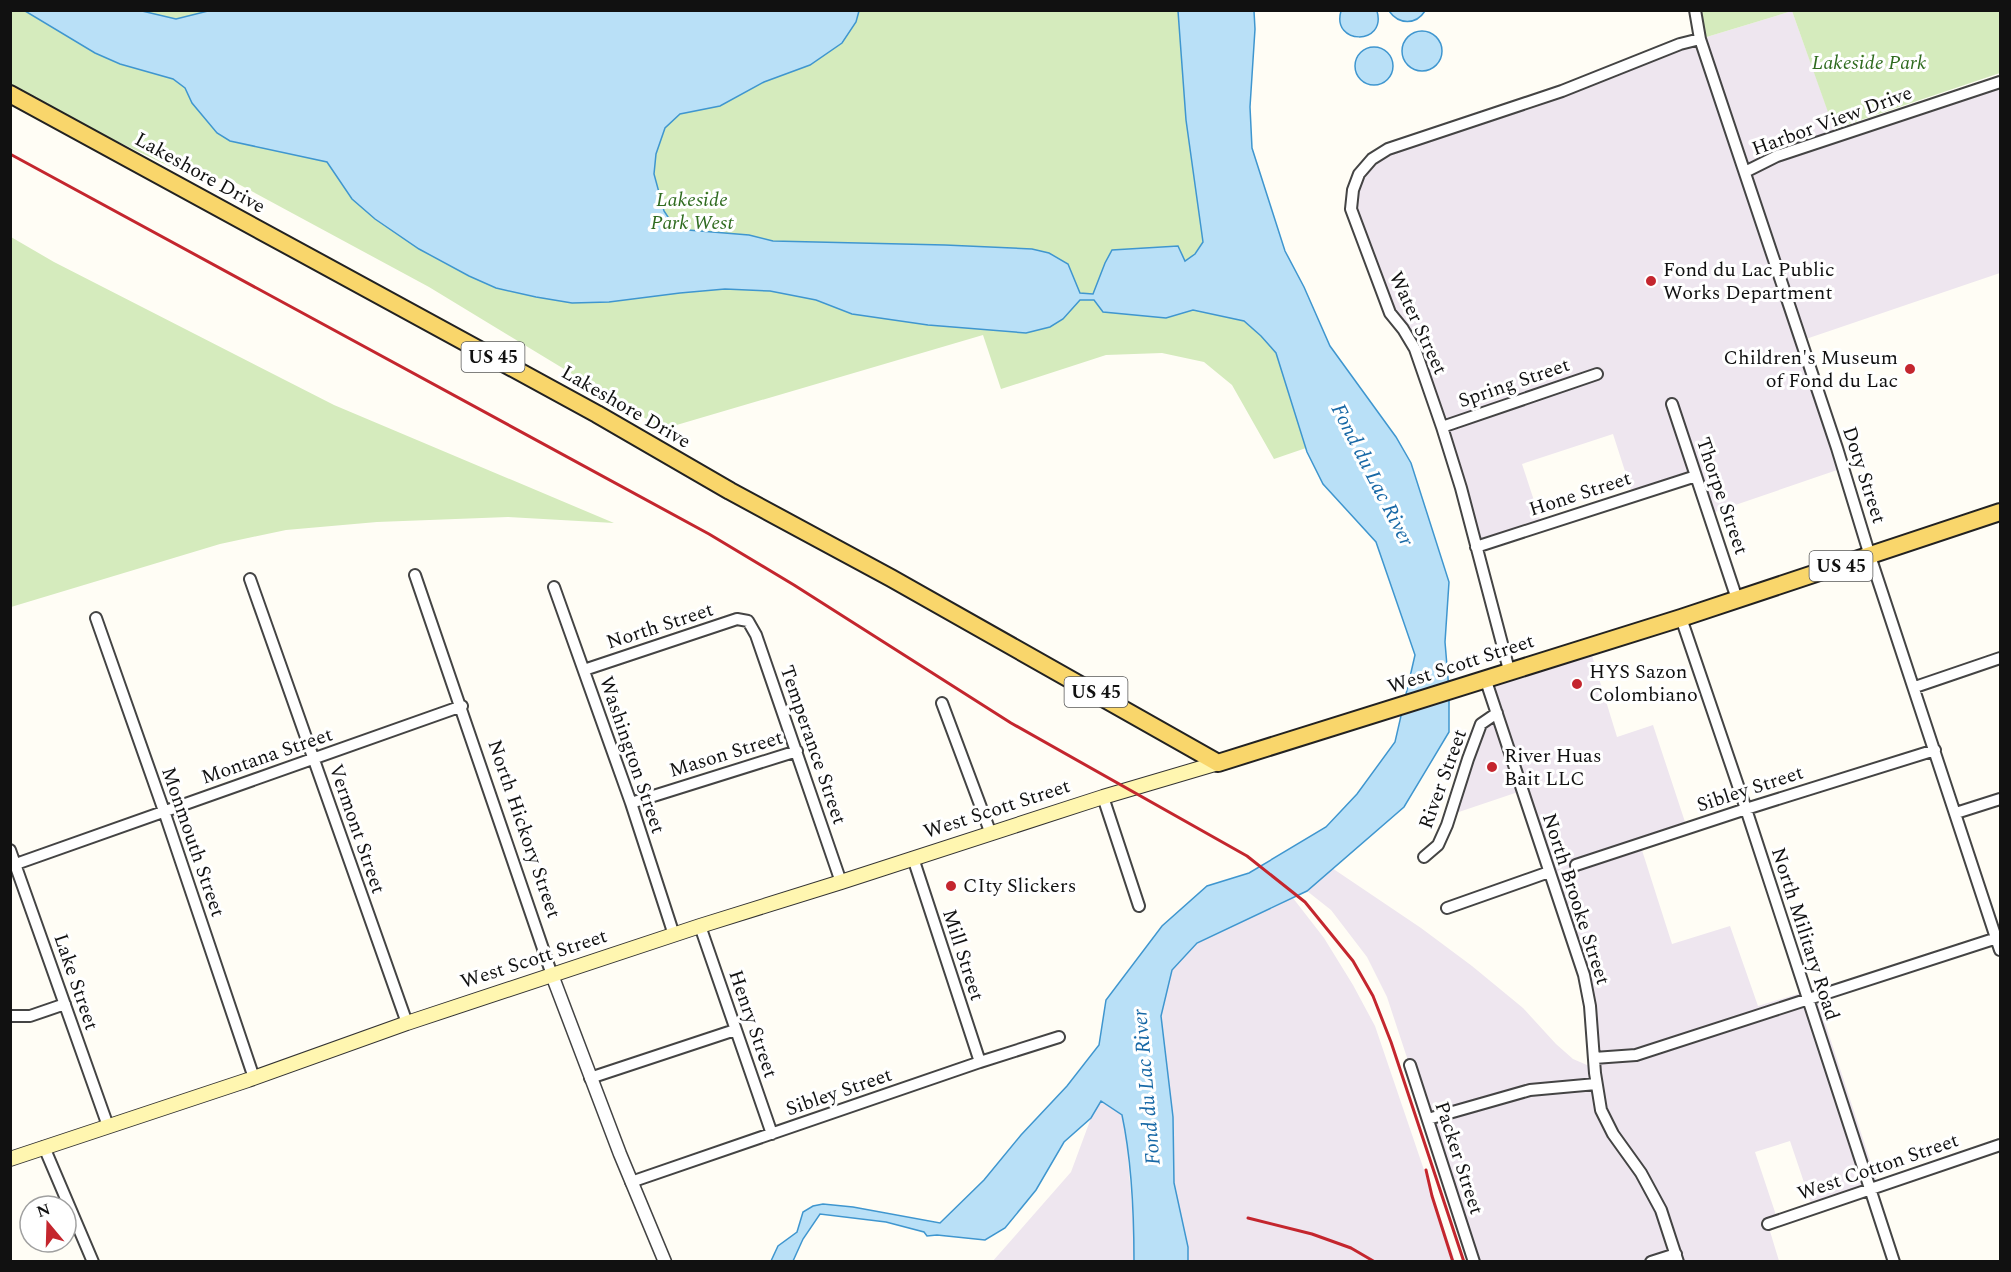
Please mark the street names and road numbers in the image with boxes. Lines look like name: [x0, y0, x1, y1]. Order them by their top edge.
street label: Harbor View Drive: [1748, 78, 1916, 164]
street label: Lakeshore Drive: [129, 125, 271, 221]
street label: Water Street: [1381, 266, 1455, 380]
road number: US 45: [462, 342, 524, 372]
street label: Spring Street: [1454, 350, 1574, 416]
street label: Lakeshore Drive: [556, 358, 696, 456]
street label: Doty Street: [1834, 423, 1894, 527]
street label: Thorpe Street: [1688, 433, 1756, 559]
street label: Hone Street: [1525, 463, 1635, 525]
road number: US 45: [1810, 551, 1872, 581]
street label: North Street: [603, 595, 717, 657]
street label: West Scott Street: [1384, 626, 1538, 702]
street label: Temperance Street: [772, 661, 854, 829]
street label: Washington Street: [591, 672, 673, 838]
road number: US 45: [1064, 677, 1128, 707]
street label: Montana Street: [197, 719, 337, 793]
street label: Mason Street: [665, 722, 787, 786]
street label: River Street: [1411, 725, 1475, 833]
street label: North Hickory Street: [479, 736, 569, 922]
street label: Sibley Street: [1693, 758, 1807, 820]
street label: Vermont Street: [321, 760, 393, 898]
street label: Monmouth Street: [153, 763, 233, 921]
street label: West Scott Street: [920, 771, 1074, 847]
street label: North Brooke Street: [1534, 809, 1618, 989]
street label: North Military Road: [1763, 844, 1847, 1024]
street label: Mill Street: [934, 905, 992, 1005]
street label: West Scott Street: [457, 921, 611, 997]
street label: Lake Street: [45, 930, 107, 1034]
street label: Henry Street: [720, 966, 786, 1082]
street label: Sibley Street: [782, 1060, 896, 1124]
street label: Packer Street: [1427, 1097, 1491, 1219]
street label: West Cotton Street: [1793, 1125, 1963, 1209]

